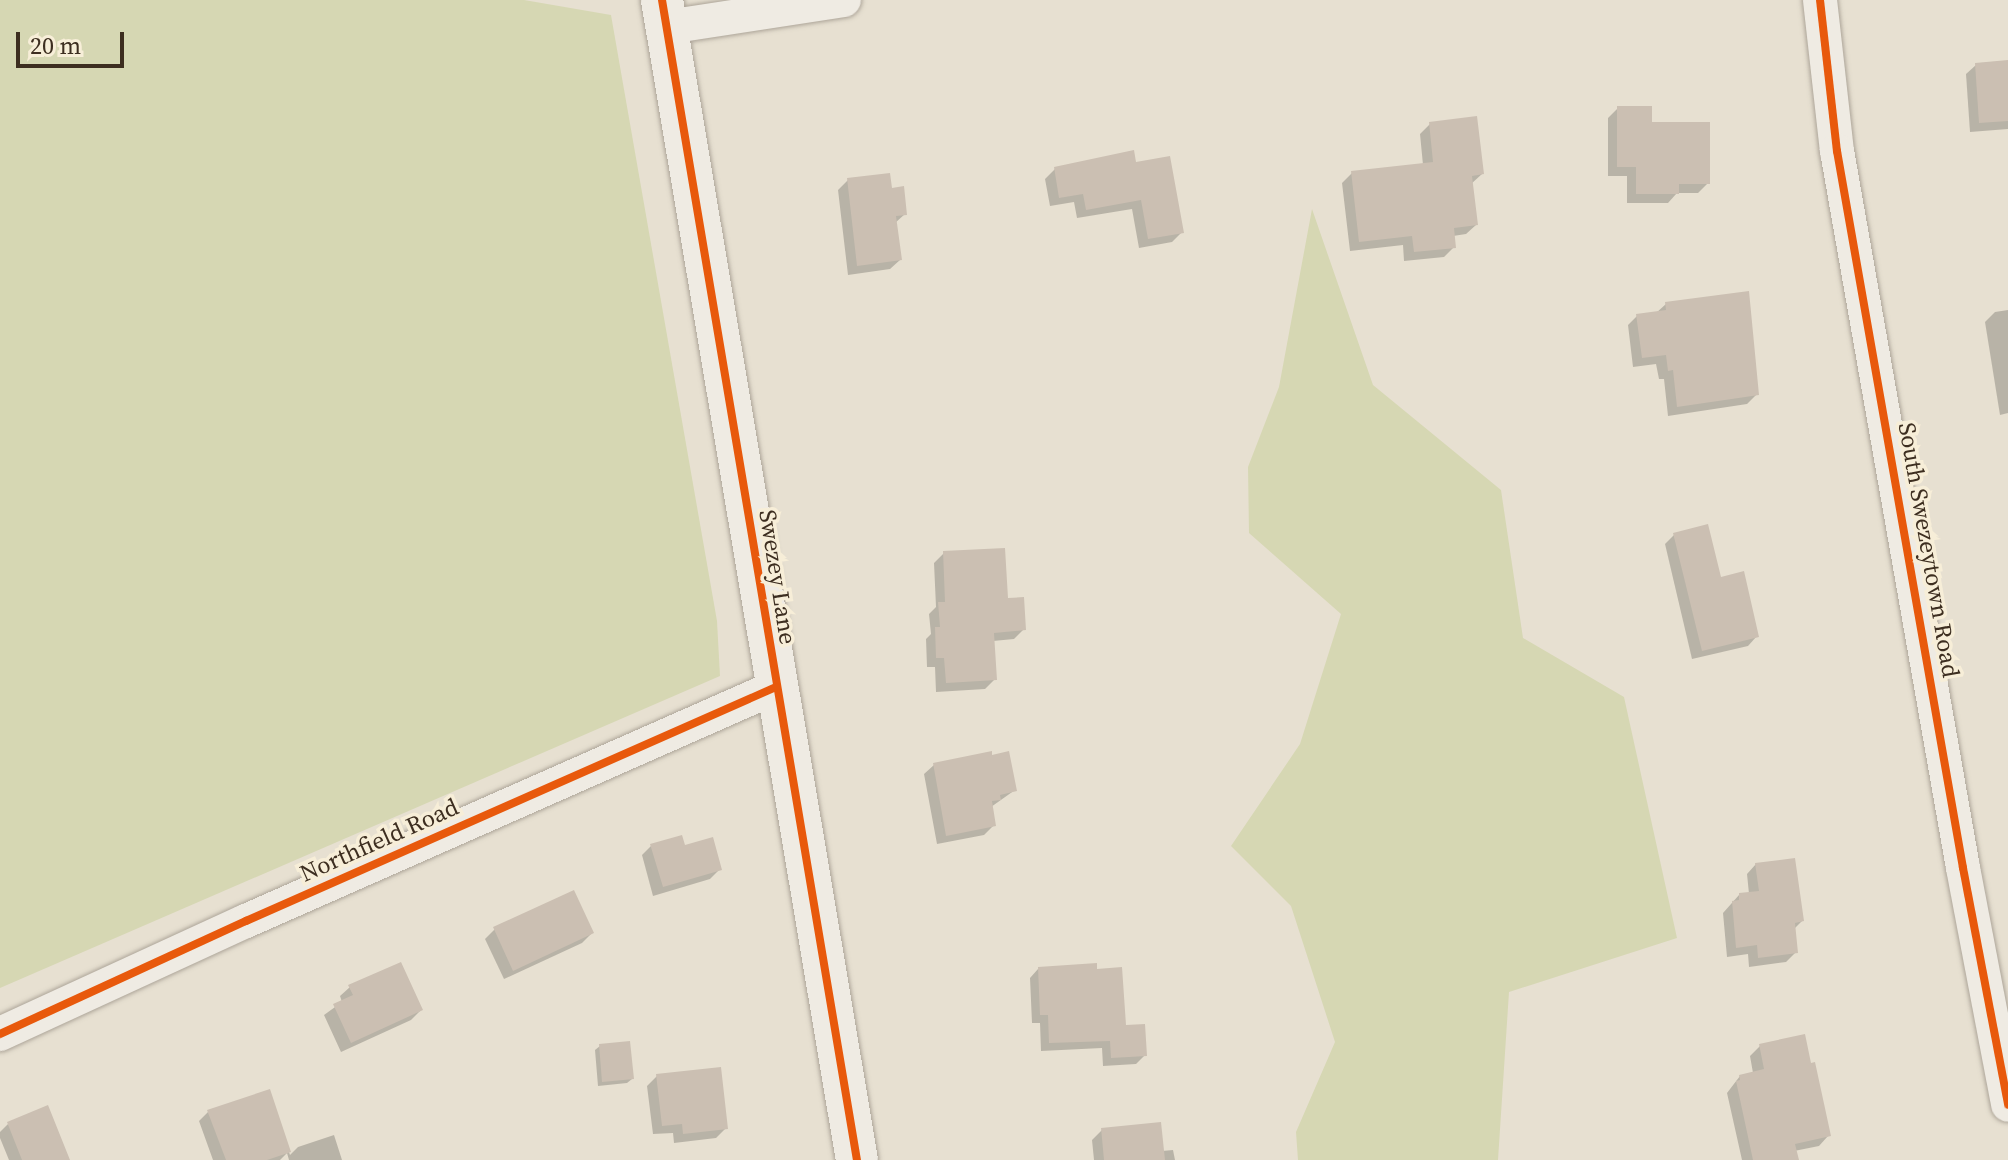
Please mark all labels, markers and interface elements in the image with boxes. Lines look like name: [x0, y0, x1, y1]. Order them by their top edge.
scale bar: [20, 16, 128, 66]
text: 20 m: [30, 29, 81, 62]
street label: South Swezeytown Road: [1892, 420, 1966, 680]
street label: Swezey Lane: [753, 508, 803, 646]
street label: Northfield Road: [295, 792, 463, 888]

